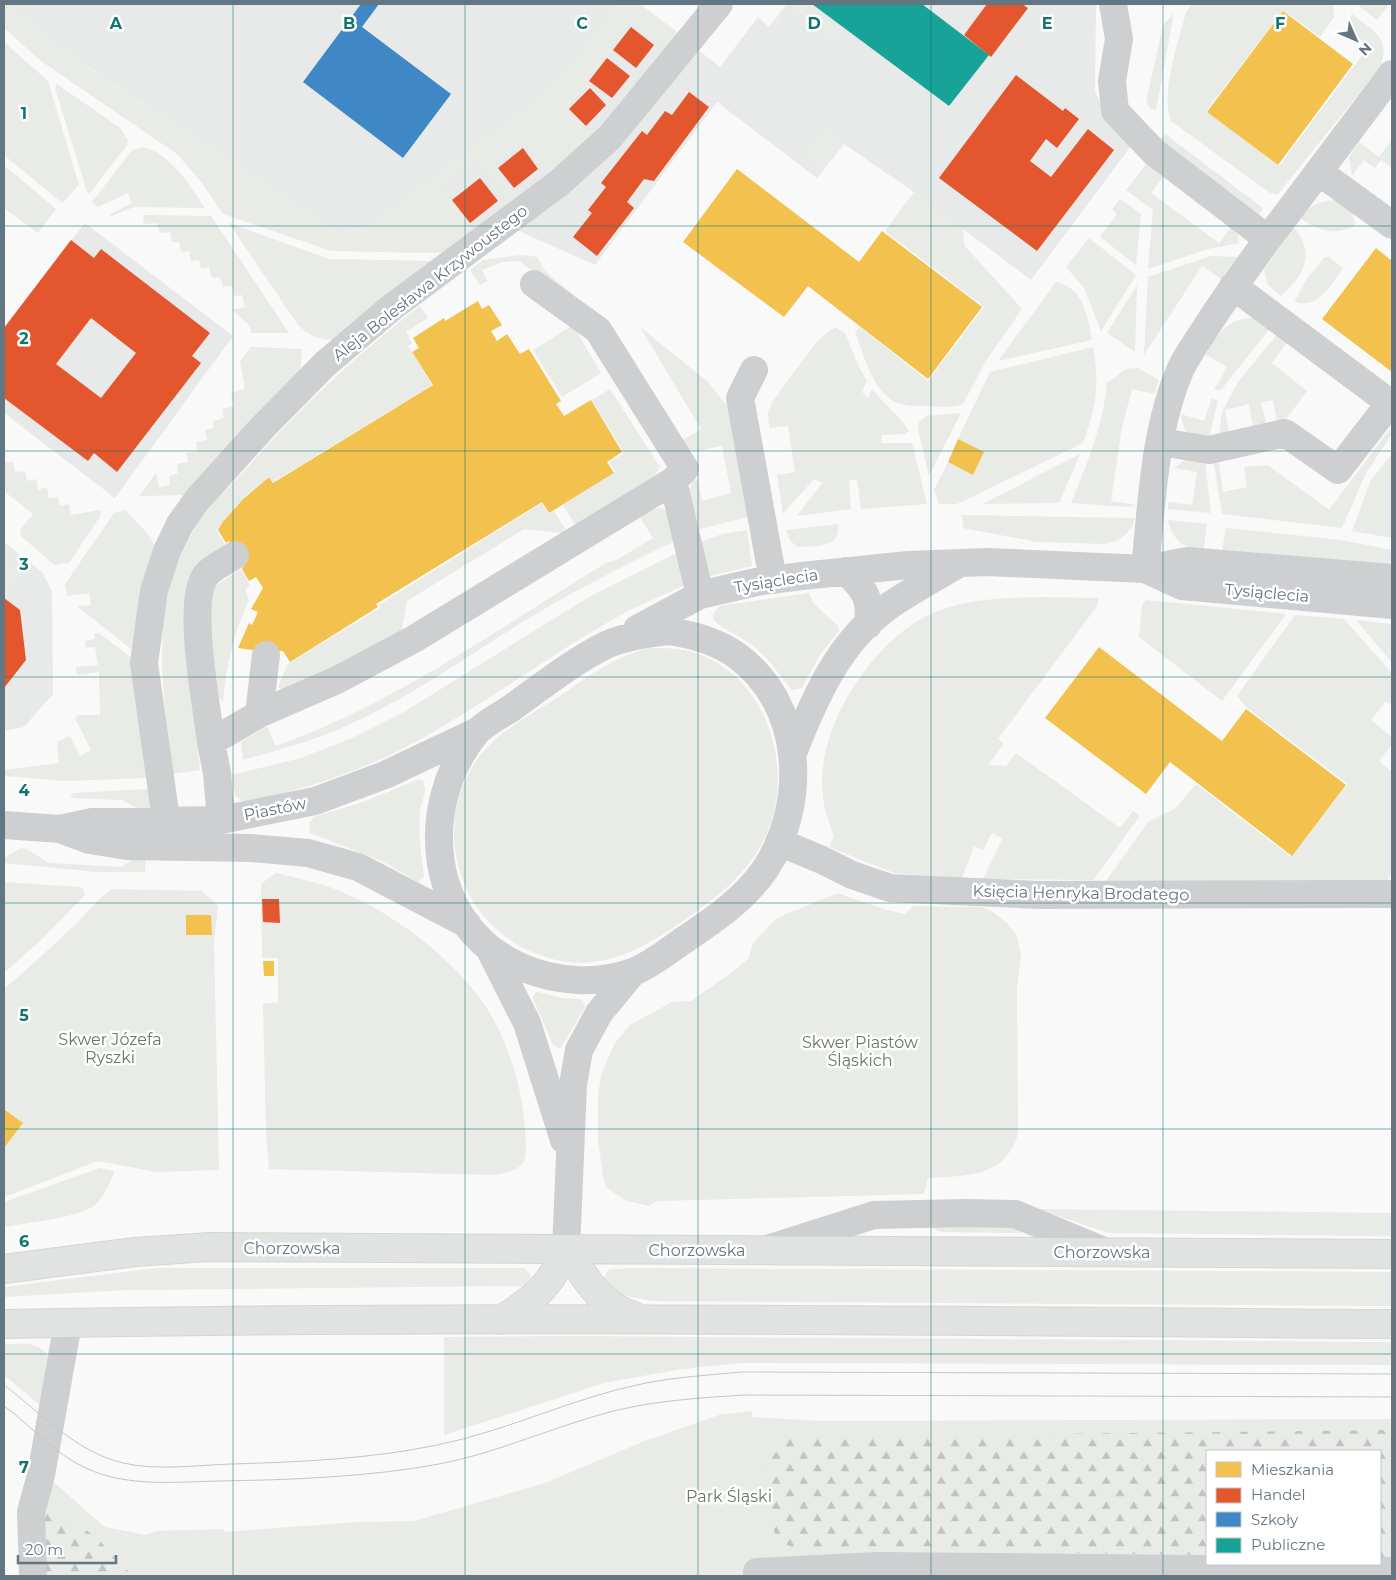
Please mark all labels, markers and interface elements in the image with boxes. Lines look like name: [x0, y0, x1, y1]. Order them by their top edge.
text: A: [109, 14, 123, 33]
text: B: [343, 14, 355, 33]
text: C: [576, 14, 588, 33]
text: D: [807, 14, 821, 33]
text: E: [1042, 14, 1052, 33]
text: F: [1275, 14, 1285, 33]
north arrow: [1331, 15, 1381, 65]
text: N: [1355, 39, 1376, 60]
text: 1: [21, 104, 27, 123]
street label: Aleja Bolesława Krzywoustego: [329, 201, 531, 365]
text: 2: [19, 329, 29, 348]
text: 3: [18, 555, 29, 574]
street label: Tysiąclecia: [733, 565, 819, 597]
street label: Tysiąclecia: [1224, 580, 1310, 606]
text: 4: [18, 781, 30, 800]
street label: Piastów: [242, 794, 308, 824]
street label: Księcia Henryka Brodatego: [973, 882, 1189, 904]
text: 5: [19, 1006, 29, 1025]
park label: Skwer Józefa Ryszki: [58, 1030, 162, 1067]
park label: Skwer Piastów Śląskich: [802, 1033, 918, 1070]
text: 6: [19, 1232, 29, 1251]
street label: Chorzowska: [243, 1239, 341, 1258]
street label: Chorzowska: [648, 1241, 746, 1260]
street label: Chorzowska: [1053, 1243, 1151, 1262]
legend: [1206, 1450, 1381, 1565]
text: 7: [19, 1458, 29, 1477]
text: Mieszkania: [1251, 1460, 1334, 1479]
text: Handel: [1251, 1485, 1305, 1504]
park label: Park Śląski: [686, 1487, 772, 1506]
text: Szkoły: [1251, 1510, 1299, 1529]
scale bar: [18, 1532, 115, 1564]
text: Publiczne: [1251, 1535, 1325, 1554]
text: 20 m: [25, 1540, 63, 1559]

